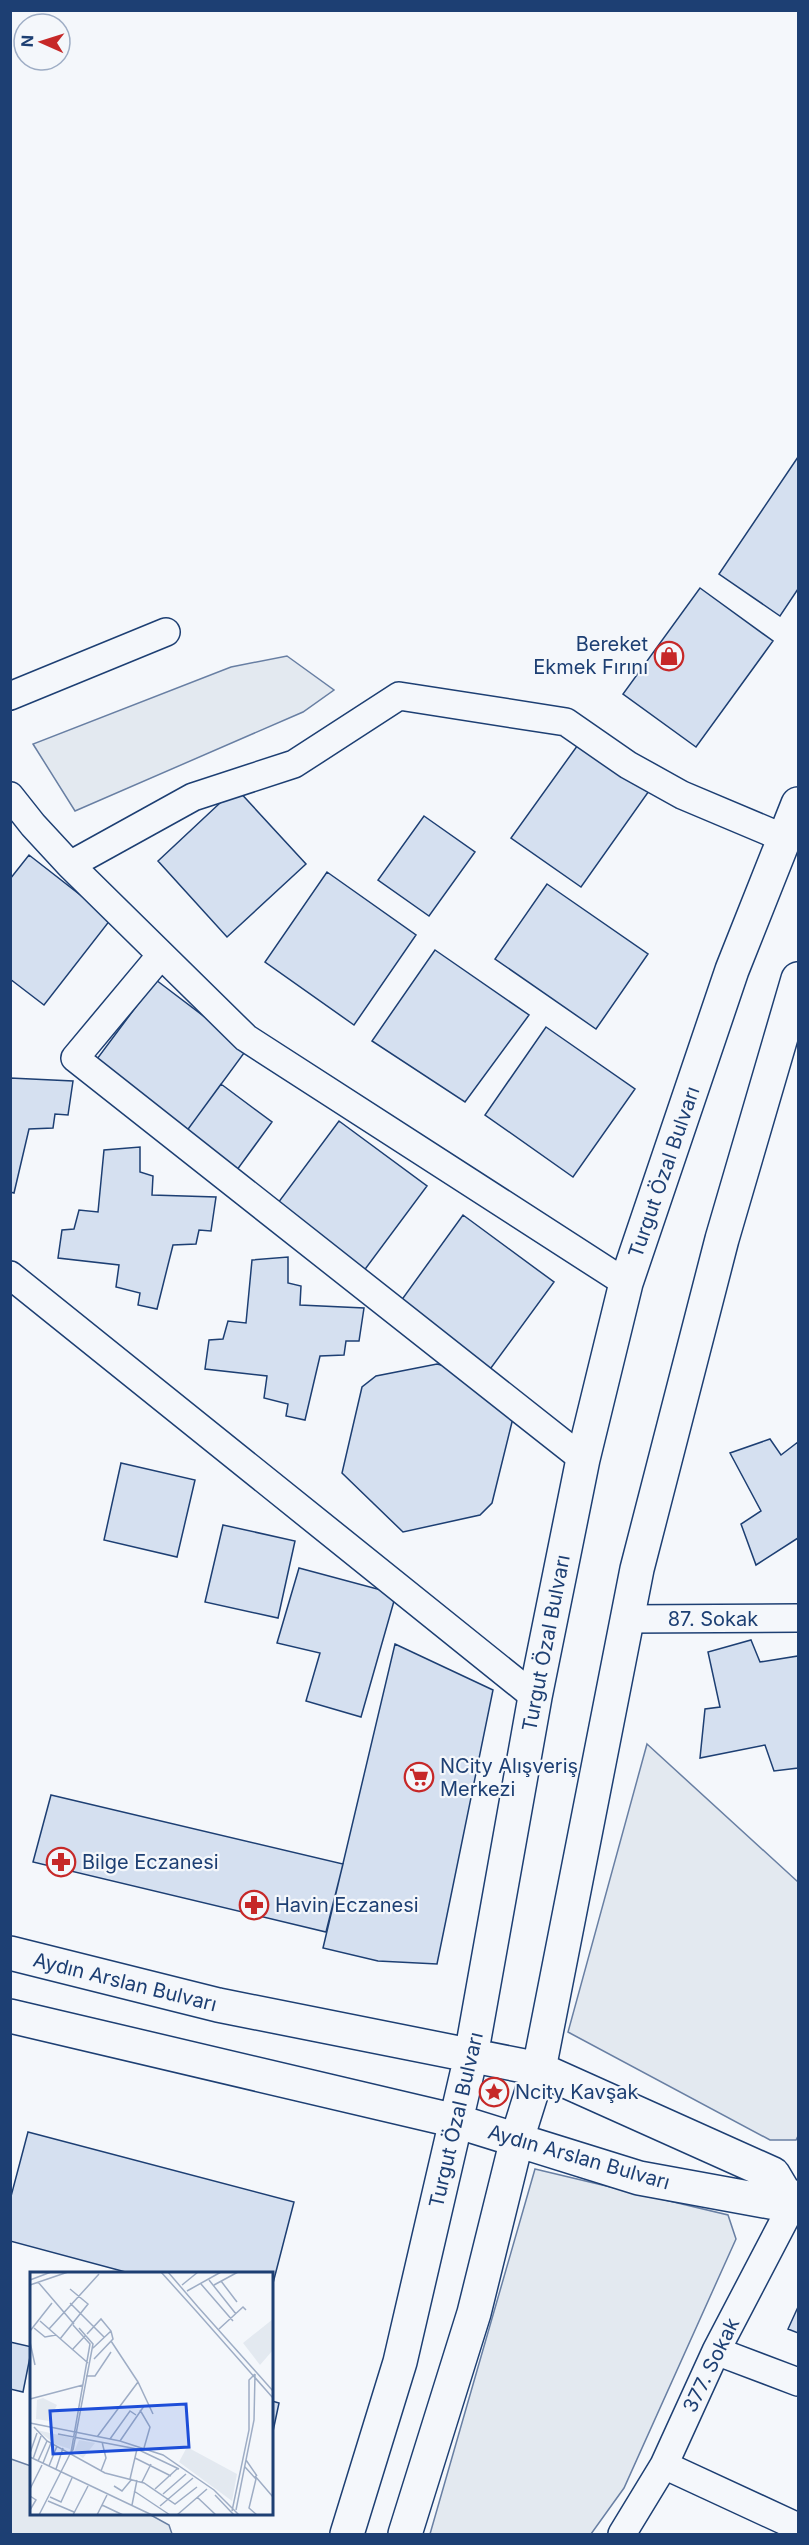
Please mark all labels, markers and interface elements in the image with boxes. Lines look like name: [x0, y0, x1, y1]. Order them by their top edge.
north arrow: [12, 12, 72, 72]
text: N: [17, 35, 37, 48]
place label: Bereket Ekmek Fırını: [533, 632, 648, 679]
shop icon: Bereket Ekmek Fırını: [653, 640, 685, 672]
street label: Turgut Özal Bulvarı: [623, 1083, 705, 1261]
street label: Turgut Özal Bulvarı: [517, 1553, 575, 1733]
street label: 87. Sokak: [668, 1607, 758, 1631]
place label: NCity Alışveriş Merkezi: [440, 1754, 578, 1801]
supermarket icon: NCity Alışveriş Merkezi: [403, 1761, 435, 1793]
pharmacy icon: Bilge Eczanesi: [45, 1846, 77, 1878]
place label: Bilge Eczanesi: [82, 1850, 219, 1874]
pharmacy icon: Havin Eczanesi: [238, 1889, 270, 1921]
place label: Havin Eczanesi: [275, 1893, 419, 1917]
street label: Aydın Arslan Bulvarı: [31, 1948, 219, 2016]
street label: Turgut Özal Bulvarı: [424, 2030, 488, 2210]
place icon: Ncity Kavşak: [478, 2076, 510, 2108]
place label: Ncity Kavşak: [515, 2080, 639, 2104]
street label: Aydın Arslan Bulvarı: [485, 2120, 673, 2194]
inset map: [30, 2272, 273, 2515]
street label: 377. Sokak: [678, 2314, 744, 2416]

